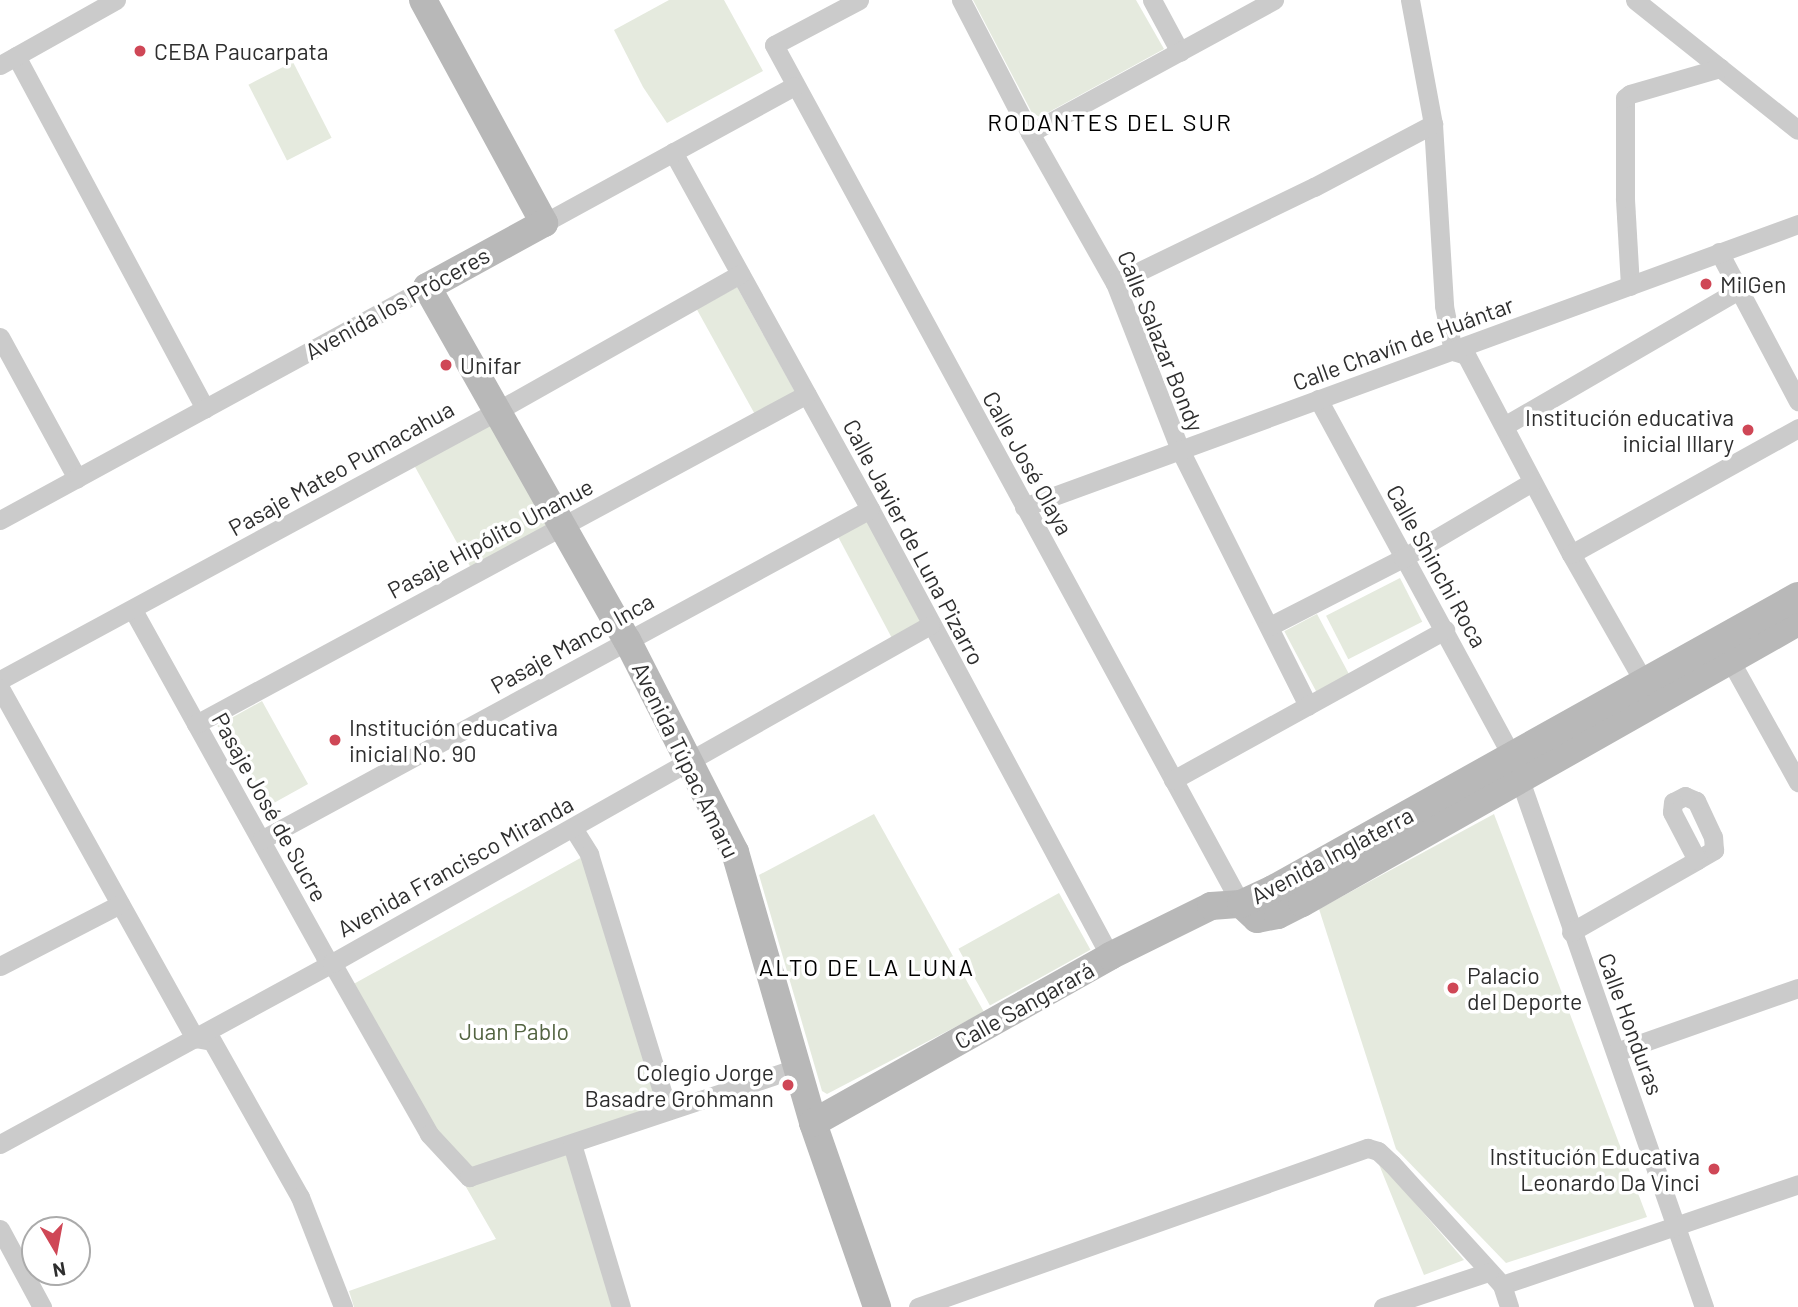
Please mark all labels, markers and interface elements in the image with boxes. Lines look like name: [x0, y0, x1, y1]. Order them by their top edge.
place label: CEBA Paucarpata: [154, 37, 329, 65]
marker: CEBA Paucarpata: [132, 43, 148, 59]
district label: RODANTES DEL SUR: [989, 108, 1231, 136]
street label: Avenida los Próceres: [300, 241, 494, 365]
street label: Calle Salazar Bondy: [1112, 247, 1210, 435]
place label: MilGen: [1720, 270, 1786, 298]
marker: MilGen: [1698, 276, 1714, 292]
street label: Calle Chavín de Huántar: [1289, 290, 1517, 396]
place label: Unifar: [460, 351, 521, 379]
marker: Unifar: [438, 357, 454, 373]
street label: Calle José Olaya: [977, 386, 1079, 540]
street label: Pasaje Mateo Pumacahua: [224, 395, 458, 541]
place label: Institución educativa inicial Illary: [1525, 403, 1734, 457]
street label: Calle Javier de Luna Pizarro: [837, 415, 991, 669]
marker: Institución educativa inicial Illary: [1740, 422, 1756, 438]
street label: Pasaje Hipólito Unanue: [383, 472, 597, 604]
street label: Calle Shinchi Roca: [1381, 480, 1493, 652]
street label: Pasaje Manco Inca: [486, 587, 658, 699]
street label: Avenida Túpac Amaru: [627, 658, 745, 862]
street label: Pasaje José de Sucre: [207, 708, 333, 906]
place label: Institución educativa inicial No. 90: [349, 713, 558, 767]
marker: Institución educativa inicial No. 90: [327, 732, 343, 748]
street label: Avenida Francisco Miranda: [332, 790, 578, 942]
street label: Avenida Inglaterra: [1246, 801, 1418, 909]
street label: Calle Honduras: [1593, 949, 1669, 1099]
district label: ALTO DE LA LUNA: [761, 953, 973, 981]
street label: Calle Sangarará: [950, 955, 1098, 1055]
place label: Palacio del Deporte: [1467, 961, 1582, 1015]
marker: Palacio del Deporte: [1445, 980, 1461, 996]
park label: Juan Pablo: [459, 1017, 569, 1045]
place label: Colegio Jorge Basadre Grohmann: [585, 1058, 774, 1112]
marker: Colegio Jorge Basadre Grohmann: [780, 1077, 796, 1093]
place label: Institución Educativa Leonardo Da Vinci: [1489, 1142, 1700, 1196]
marker: Institución Educativa Leonardo Da Vinci: [1706, 1161, 1722, 1177]
north arrow: [21, 1216, 91, 1286]
text: N: [51, 1258, 68, 1283]

